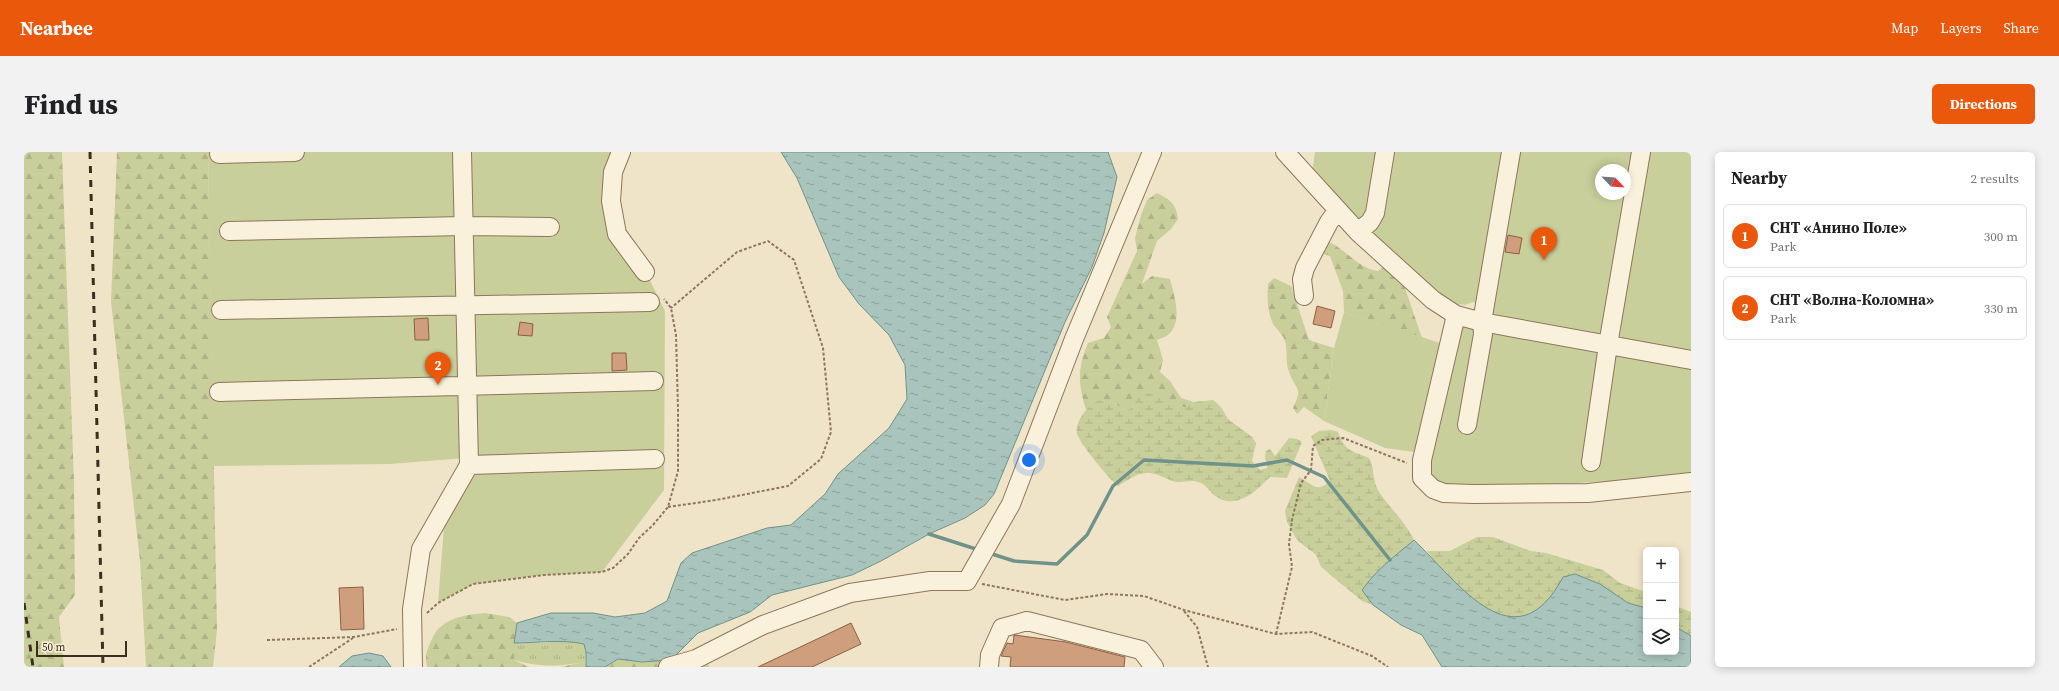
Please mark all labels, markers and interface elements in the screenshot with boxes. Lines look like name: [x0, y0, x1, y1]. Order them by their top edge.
text: Nearbee: [20, 15, 93, 41]
text: Map: [1891, 18, 1918, 38]
text: Layers: [1940, 18, 1982, 38]
text: Share: [2004, 18, 2039, 38]
button: Directions: [1932, 84, 2035, 124]
text: Find us: [24, 85, 118, 123]
north arrow: [1595, 164, 1631, 200]
text: Nearby: [1731, 166, 1787, 190]
text: 2 results: [1971, 170, 2019, 187]
text: СНТ «Анино Поле»: [1770, 217, 1907, 238]
pin: 1: [1531, 227, 1557, 260]
text: 1: [1741, 228, 1749, 245]
text: 300 m: [1984, 228, 2018, 245]
text: Park: [1770, 238, 1797, 255]
text: СНТ «Волна-Коломна»: [1770, 289, 1934, 310]
text: 2: [1741, 300, 1749, 317]
text: 330 m: [1984, 300, 2018, 317]
text: Park: [1770, 310, 1797, 327]
pin: 2: [425, 352, 451, 385]
your location: [1019, 450, 1039, 470]
map controls: [1643, 547, 1679, 655]
button: +: [1643, 547, 1679, 583]
button: −: [1643, 583, 1679, 619]
button: layers: [1643, 619, 1679, 655]
scale bar: [36, 639, 127, 658]
text: 50 m: [42, 640, 65, 655]

